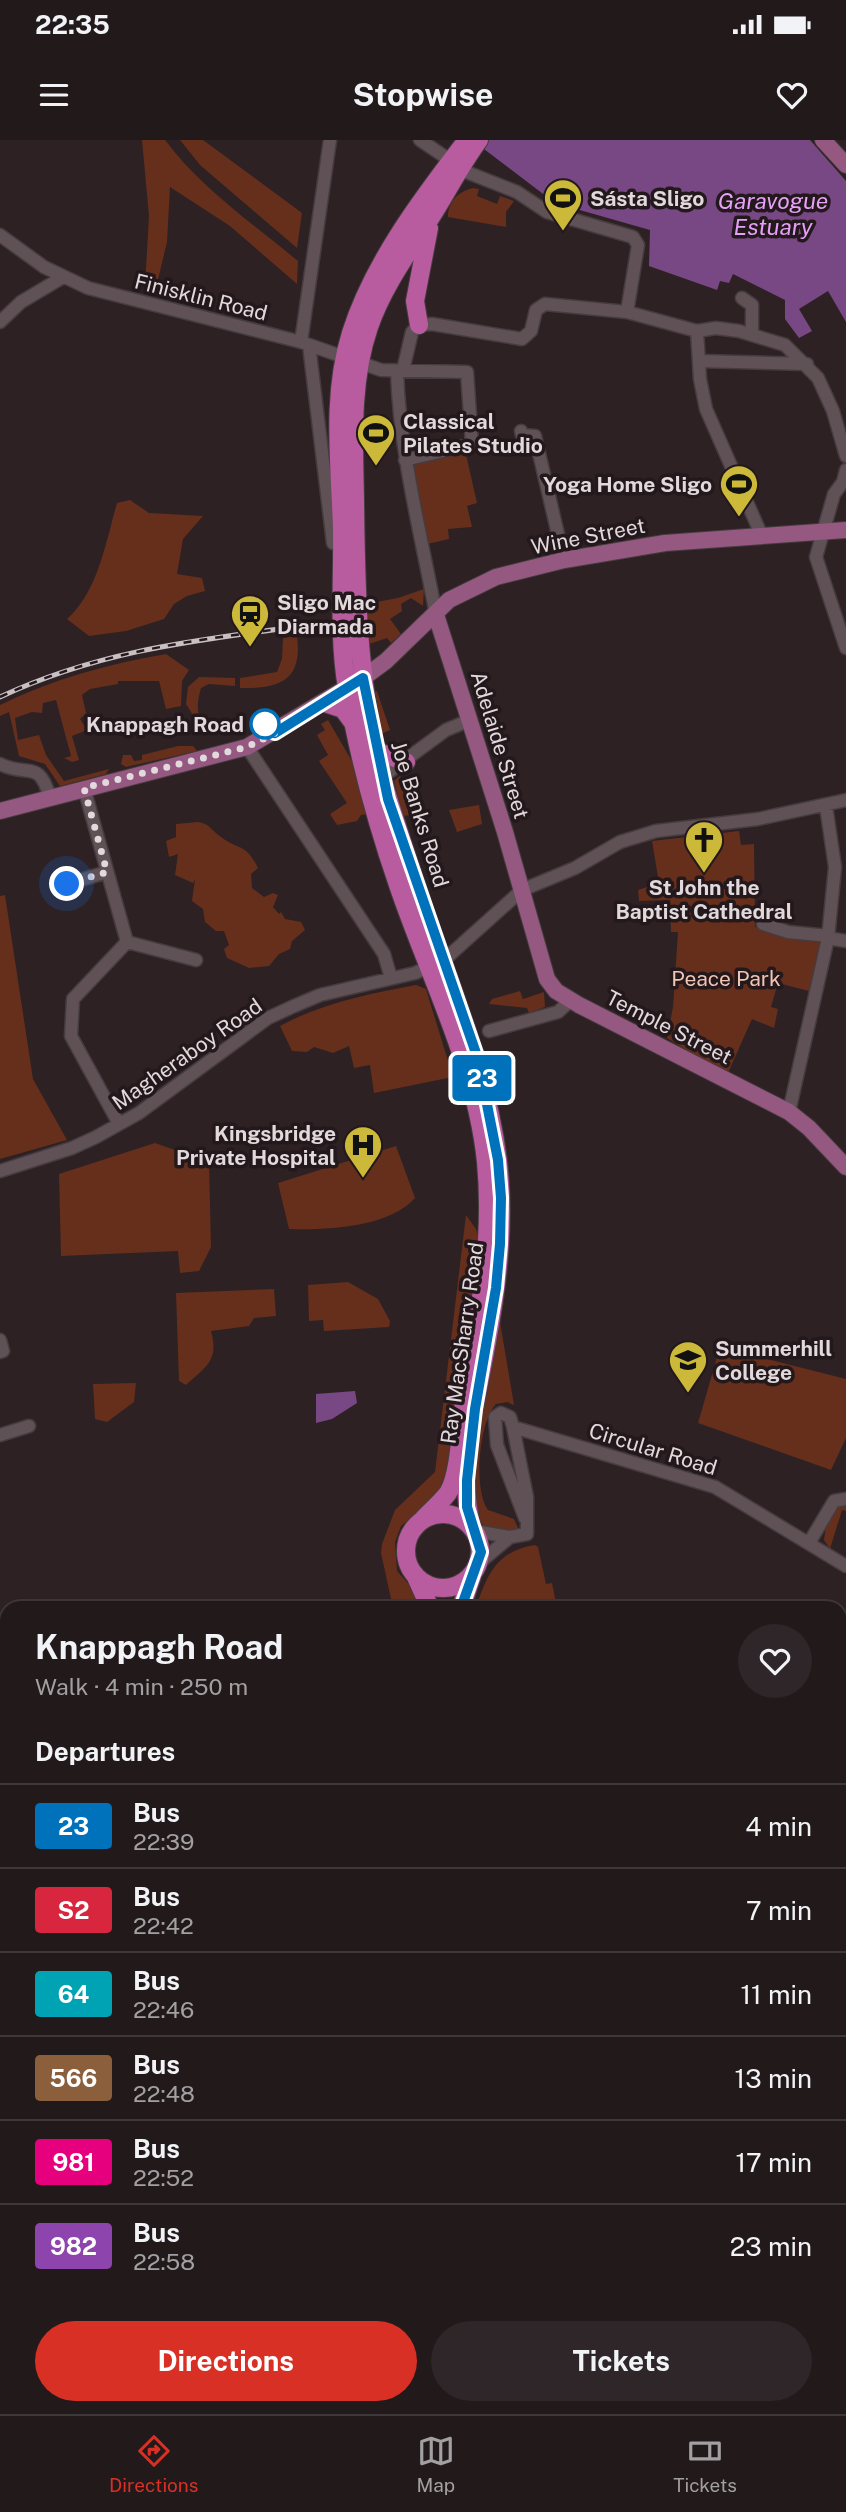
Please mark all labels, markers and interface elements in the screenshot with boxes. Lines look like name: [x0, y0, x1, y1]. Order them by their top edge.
text: 22:35: [35, 9, 110, 40]
icon: menu: [35, 76, 73, 114]
text: Stopwise: [353, 76, 493, 113]
icon: heart: [773, 76, 811, 114]
sports icon: Sásta Sligo: [542, 177, 584, 232]
place label: Sásta Sligo: [590, 186, 704, 211]
water label: Garavogue Estuary: [718, 187, 828, 240]
street label: Finisklin Road: [132, 268, 270, 326]
place label: Classical Pilates Studio: [403, 409, 543, 458]
sports icon: Classical Pilates Studio: [355, 412, 397, 467]
sports icon: Yoga Home Sligo: [718, 463, 760, 518]
place label: Yoga Home Sligo: [543, 472, 712, 497]
street label: Wine Street: [529, 513, 647, 559]
place label: Sligo Mac Diarmada: [277, 590, 376, 639]
station icon: Sligo Mac Diarmada: [229, 593, 271, 648]
street label: Adelaide Street: [466, 668, 534, 822]
marker: Knappagh Road: [250, 709, 280, 739]
place label: Knappagh Road: [86, 712, 244, 737]
street label: Joe Banks Road: [386, 738, 454, 890]
church icon: St John the Baptist Cathedral: [683, 819, 725, 874]
your location: [49, 866, 84, 901]
place label: St John the Baptist Cathedral: [615, 875, 793, 924]
park label: Peace Park: [671, 966, 781, 991]
street label: Temple Street: [602, 985, 736, 1069]
street label: Magheraboy Road: [107, 993, 267, 1115]
line badge: 23: [450, 1055, 514, 1101]
text: 23: [466, 1064, 498, 1092]
place label: Kingsbridge Private Hospital: [176, 1121, 336, 1170]
hospital icon: Kingsbridge Private Hospital: [342, 1124, 384, 1179]
street label: Ray MacSharry Road: [435, 1240, 489, 1446]
place label: Summerhill College: [715, 1336, 832, 1385]
school or university icon: Summerhill College: [667, 1339, 709, 1394]
street label: Circular Road: [586, 1418, 720, 1480]
button: heart: [738, 1624, 812, 1698]
text: Knappagh Road: [35, 1628, 283, 1666]
text: Walk · 4 min · 250 m: [35, 1673, 248, 1700]
text: Departures: [35, 1736, 175, 1767]
text: Bus: [133, 1797, 180, 1828]
text: 4 min: [745, 1811, 812, 1842]
text: 23: [58, 1812, 89, 1840]
text: 22:39: [133, 1828, 194, 1855]
text: Bus: [133, 1881, 180, 1912]
text: 7 min: [746, 1895, 812, 1926]
text: S2: [58, 1896, 89, 1924]
text: 22:42: [133, 1912, 194, 1939]
text: Bus: [133, 1965, 180, 1996]
text: 11 min: [740, 1979, 812, 2010]
text: 64: [58, 1980, 89, 2008]
text: 22:46: [133, 1996, 194, 2023]
text: Bus: [133, 2049, 180, 2080]
text: 13 min: [735, 2063, 812, 2094]
text: 566: [50, 2064, 97, 2092]
text: 22:48: [133, 2080, 195, 2107]
text: Bus: [133, 2133, 180, 2164]
text: 17 min: [735, 2147, 812, 2178]
text: 981: [52, 2148, 95, 2176]
text: 22:52: [133, 2164, 194, 2191]
text: Bus: [133, 2217, 180, 2248]
text: 23 min: [730, 2231, 812, 2262]
text: 982: [50, 2232, 97, 2260]
text: 22:58: [133, 2248, 195, 2275]
button: Directions: [35, 2321, 417, 2401]
button: Tickets: [431, 2321, 812, 2401]
tab: Directions: [109, 2432, 198, 2496]
tab: Map: [416, 2432, 455, 2496]
tab: Tickets: [673, 2432, 737, 2496]

